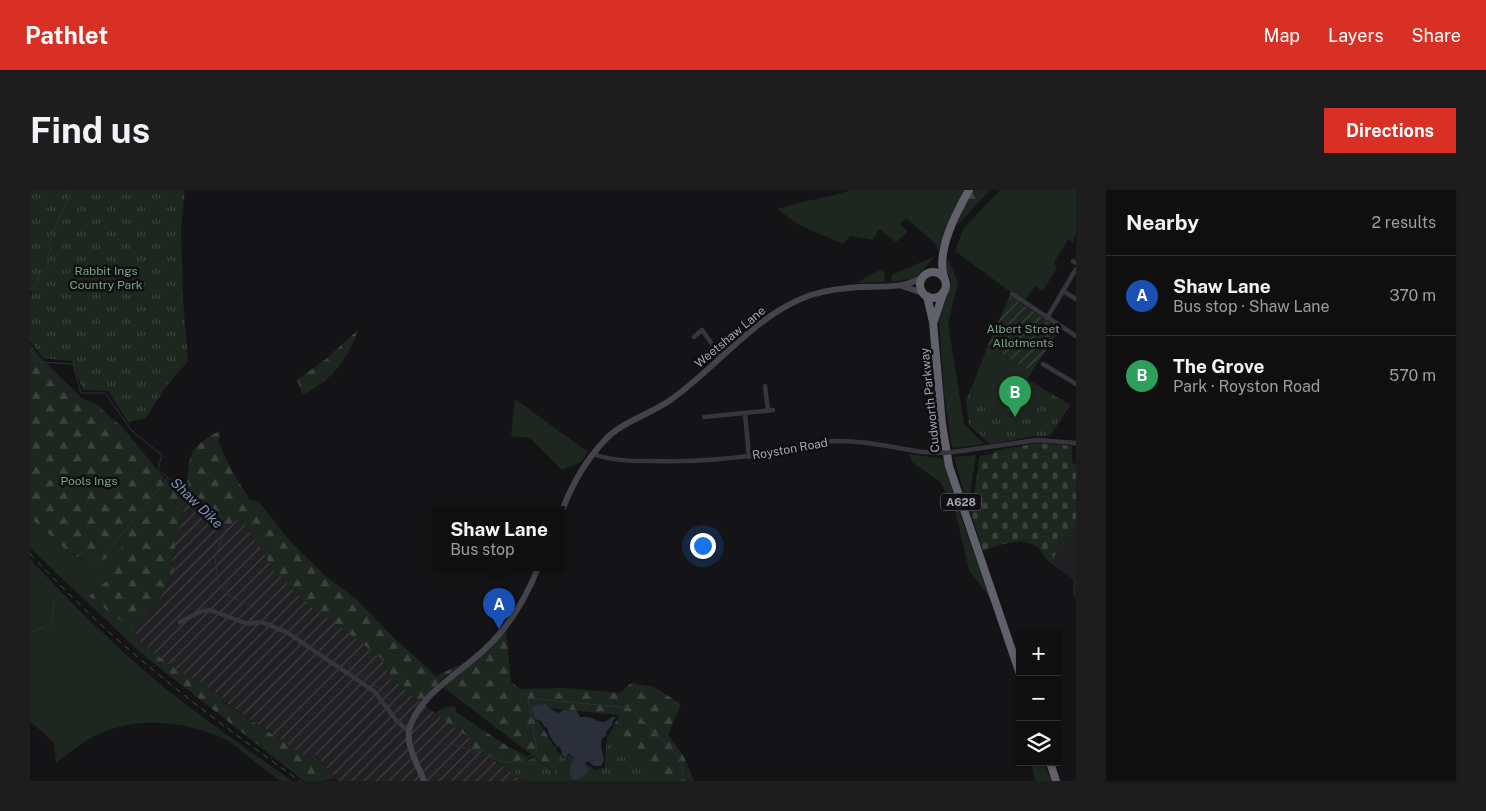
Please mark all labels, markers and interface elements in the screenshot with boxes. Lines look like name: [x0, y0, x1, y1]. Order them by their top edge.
text: Pathlet: [25, 21, 108, 49]
text: Map: [1264, 25, 1300, 46]
text: Layers: [1328, 25, 1384, 46]
text: Share: [1412, 25, 1461, 46]
button: Directions: [1324, 108, 1456, 153]
text: Find us: [30, 110, 150, 151]
text: Nearby: [1126, 210, 1199, 235]
text: 2 results: [1371, 213, 1436, 232]
park label: Rabbit Ings Country Park: [69, 264, 143, 292]
text: Shaw Lane: [1173, 275, 1271, 297]
text: A: [1136, 286, 1148, 305]
text: 370 m: [1389, 286, 1436, 305]
text: Bus stop · Shaw Lane: [1173, 297, 1330, 316]
street label: Weetshaw Lane: [692, 303, 768, 371]
park label: Albert Street Allotments: [986, 322, 1060, 350]
street label: Cudworth Parkway: [917, 346, 942, 453]
text: The Grove: [1173, 355, 1265, 377]
text: B: [1137, 366, 1147, 385]
text: 570 m: [1389, 366, 1436, 385]
pin: B: [999, 376, 1031, 417]
text: Park · Royston Road: [1173, 377, 1320, 396]
street label: Royston Road: [751, 435, 829, 463]
park label: Pools Ings: [60, 474, 118, 488]
water label: Shaw Dike: [168, 474, 226, 532]
road number: A628: [941, 494, 981, 510]
popup: [433, 506, 565, 571]
text: Shaw Lane: [450, 518, 548, 540]
your location: [690, 533, 716, 559]
text: Bus stop: [450, 540, 515, 559]
pin: A: [483, 588, 515, 629]
map controls: [1016, 631, 1061, 766]
button: +: [1016, 631, 1061, 676]
button: −: [1016, 676, 1061, 721]
button: layers: [1016, 721, 1061, 766]

